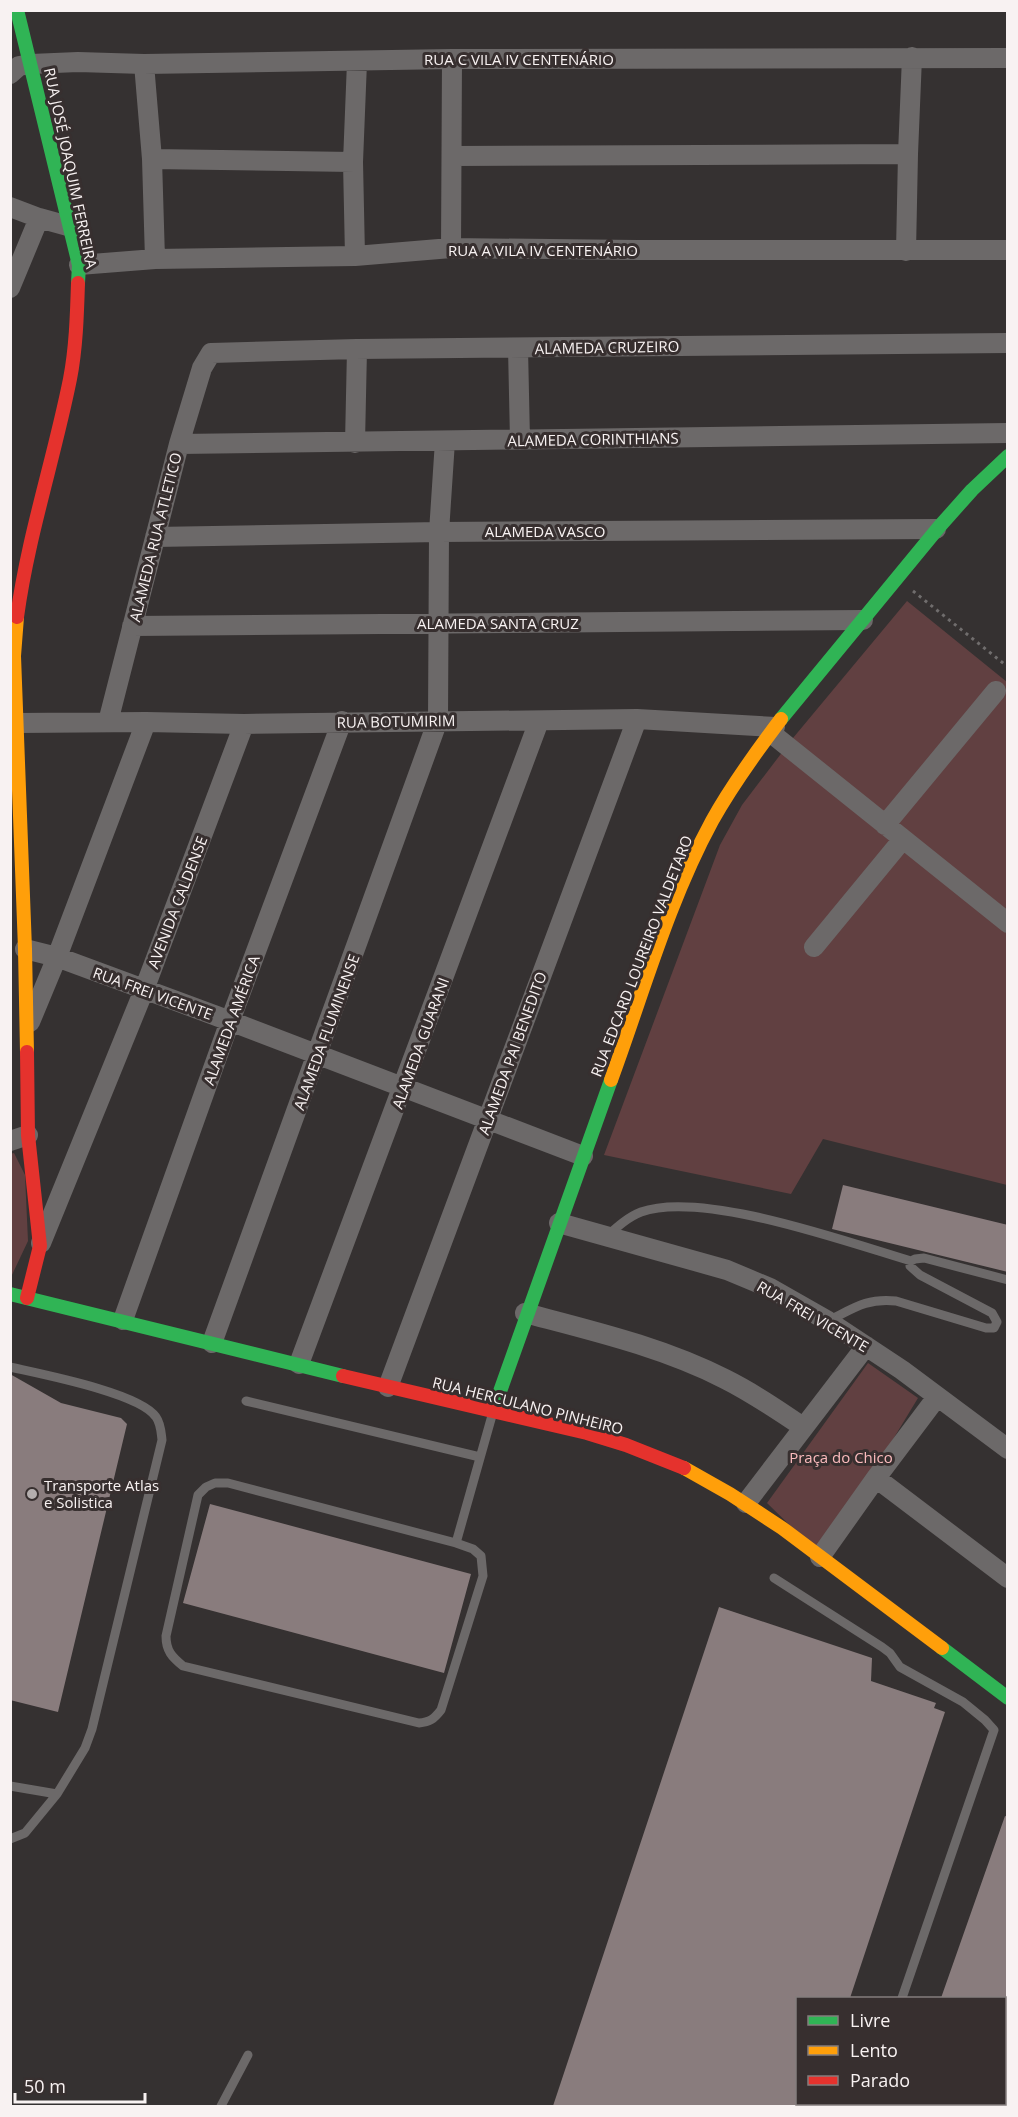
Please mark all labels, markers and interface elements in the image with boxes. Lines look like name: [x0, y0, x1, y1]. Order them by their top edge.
street label: RUA C VILA IV CENTENÁRIO: [424, 49, 614, 69]
street label: RUA JOSÉ JOAQUIM FERREIRA: [40, 66, 102, 271]
street label: RUA A VILA IV CENTENÁRIO: [448, 240, 638, 260]
street label: ALAMEDA CRUZEIRO: [535, 336, 679, 358]
street label: ALAMEDA CORINTHIANS: [507, 428, 679, 450]
street label: ALAMEDA RUA ATLETICO: [124, 450, 186, 624]
street label: ALAMEDA VASCO: [485, 521, 605, 541]
street label: ALAMEDA SANTA CRUZ: [417, 613, 579, 633]
street label: RUA BOTUMIRIM: [336, 710, 456, 732]
street label: RUA EDCARD LOUREIRO VALDETARO: [586, 832, 696, 1080]
street label: AVENIDA CALDENSE: [143, 833, 211, 971]
street label: ALAMEDA FLUMINENSE: [288, 951, 364, 1113]
street label: ALAMEDA AMÉRICA: [198, 952, 264, 1088]
street label: RUA FREI VICENTE: [90, 962, 216, 1024]
street label: ALAMEDA PAI BENEDITO: [473, 969, 551, 1137]
street label: ALAMEDA GUARANI: [387, 975, 453, 1111]
street label: RUA FREI VICENTE: [754, 1276, 872, 1356]
street label: RUA HERCULANO PINHEIRO: [431, 1372, 625, 1438]
park label: Praça do Chico: [789, 1447, 893, 1467]
place label: Transporte Atlas e Solistica: [44, 1475, 159, 1512]
marker: Transporte Atlas e Solistica: [25, 1487, 39, 1501]
legend: [796, 1997, 1006, 2105]
text: Livre: [850, 2008, 890, 2032]
text: Lento: [850, 2038, 898, 2062]
scale bar: [15, 2066, 146, 2104]
text: Parado: [850, 2068, 910, 2092]
text: 50 m: [24, 2074, 66, 2098]

